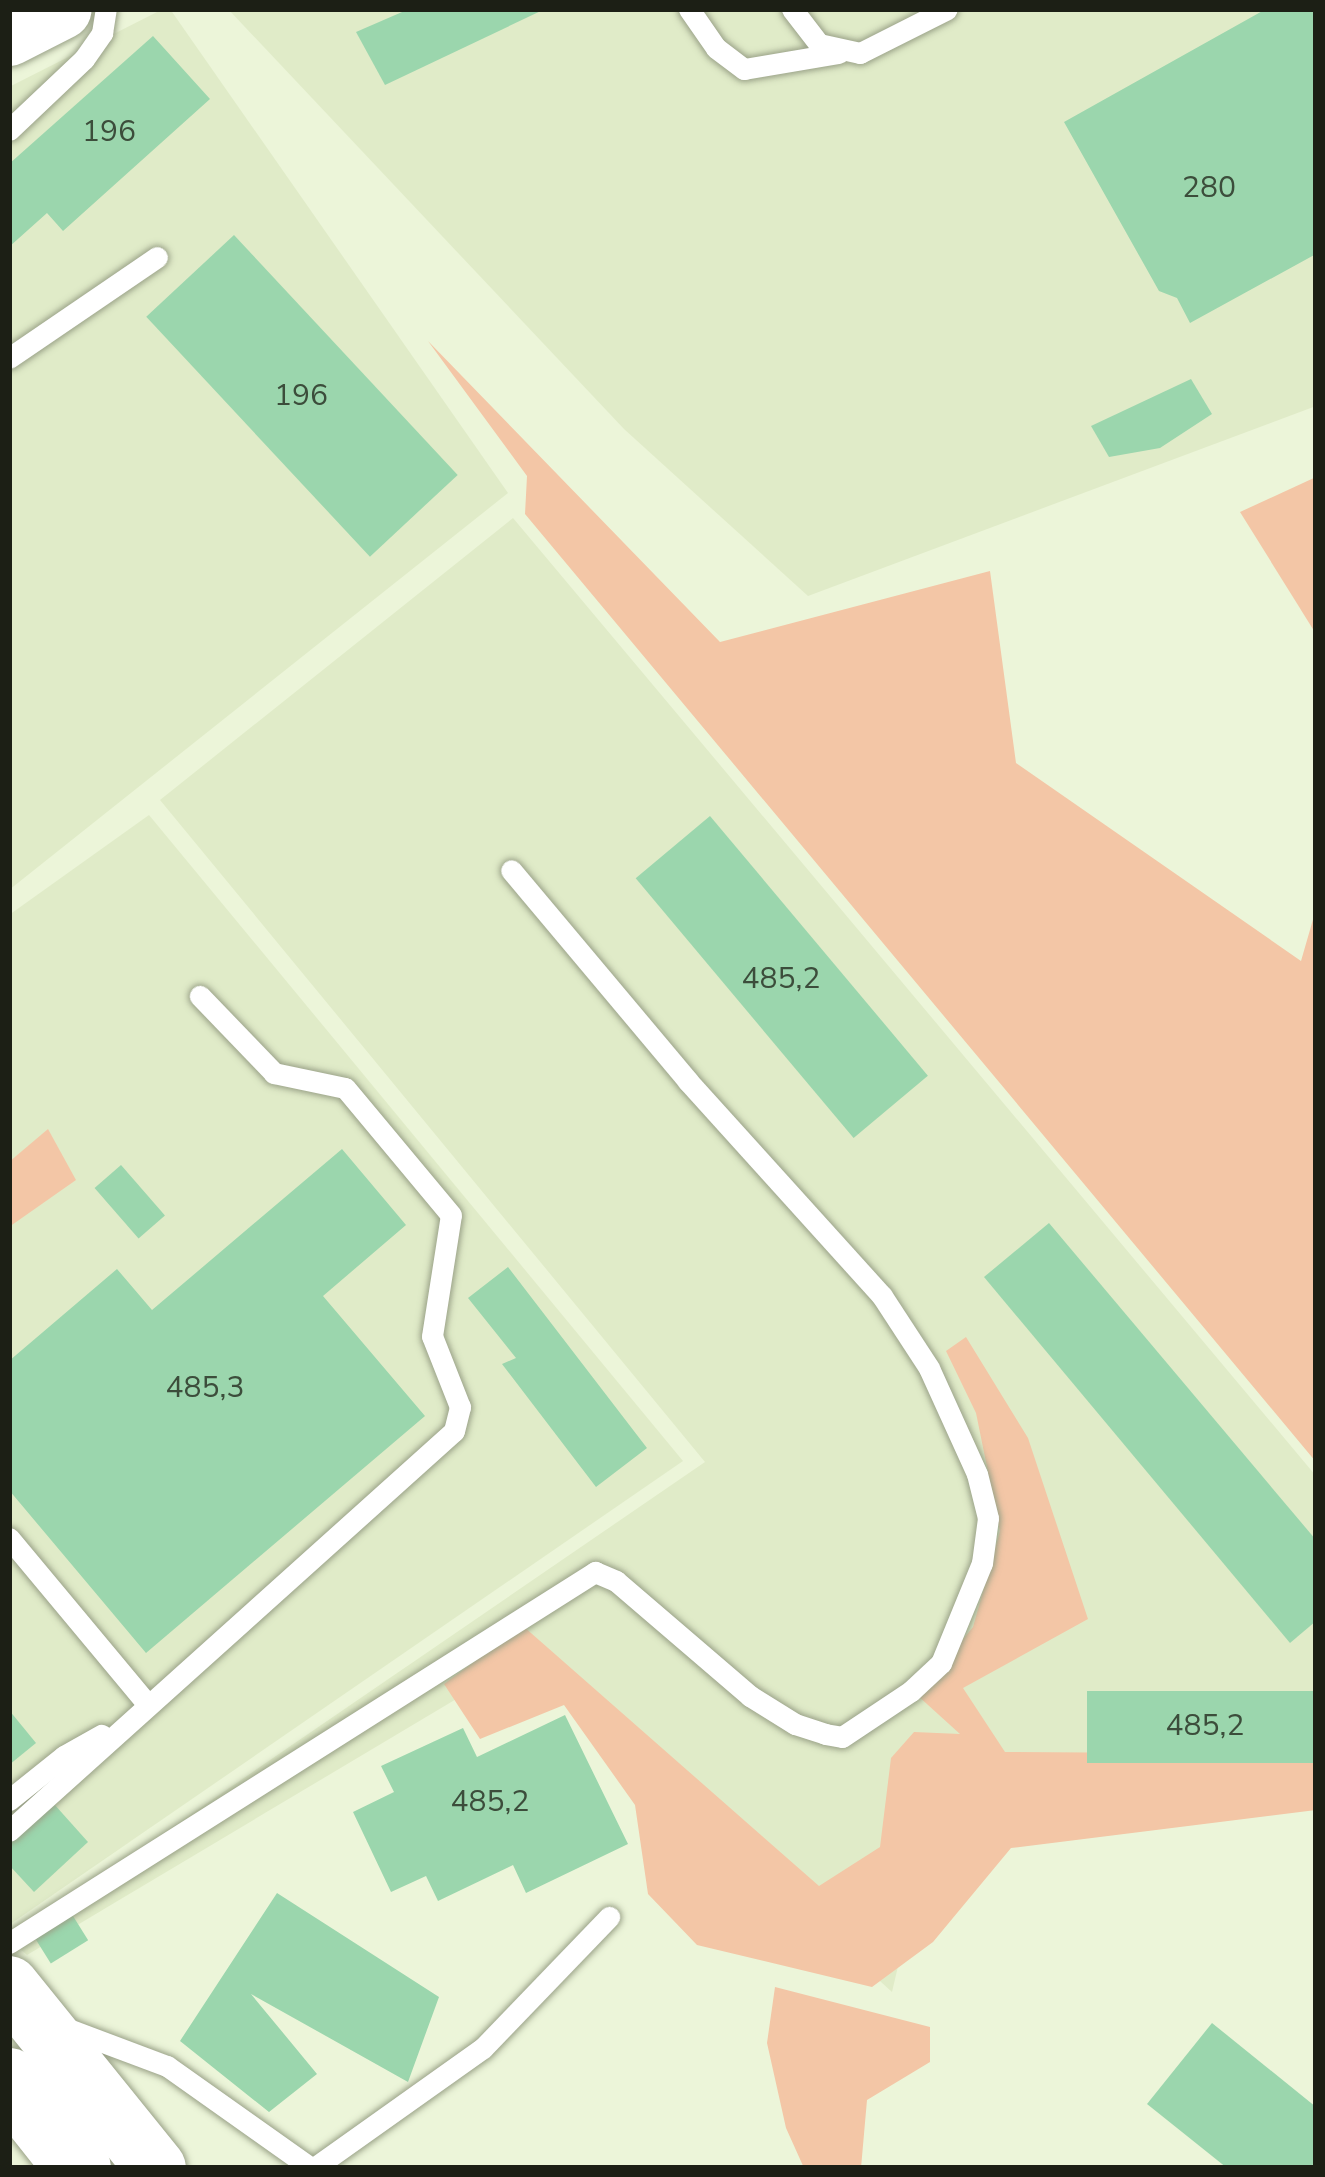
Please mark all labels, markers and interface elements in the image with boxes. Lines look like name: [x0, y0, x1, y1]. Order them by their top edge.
house number: 196: [82, 114, 136, 150]
house number: 280: [1182, 170, 1236, 206]
house number: 196: [274, 378, 328, 414]
house number: 485,2: [742, 961, 820, 997]
house number: 485,3: [166, 1370, 244, 1406]
house number: 485,2: [1166, 1708, 1244, 1744]
house number: 485,2: [451, 1784, 529, 1820]

